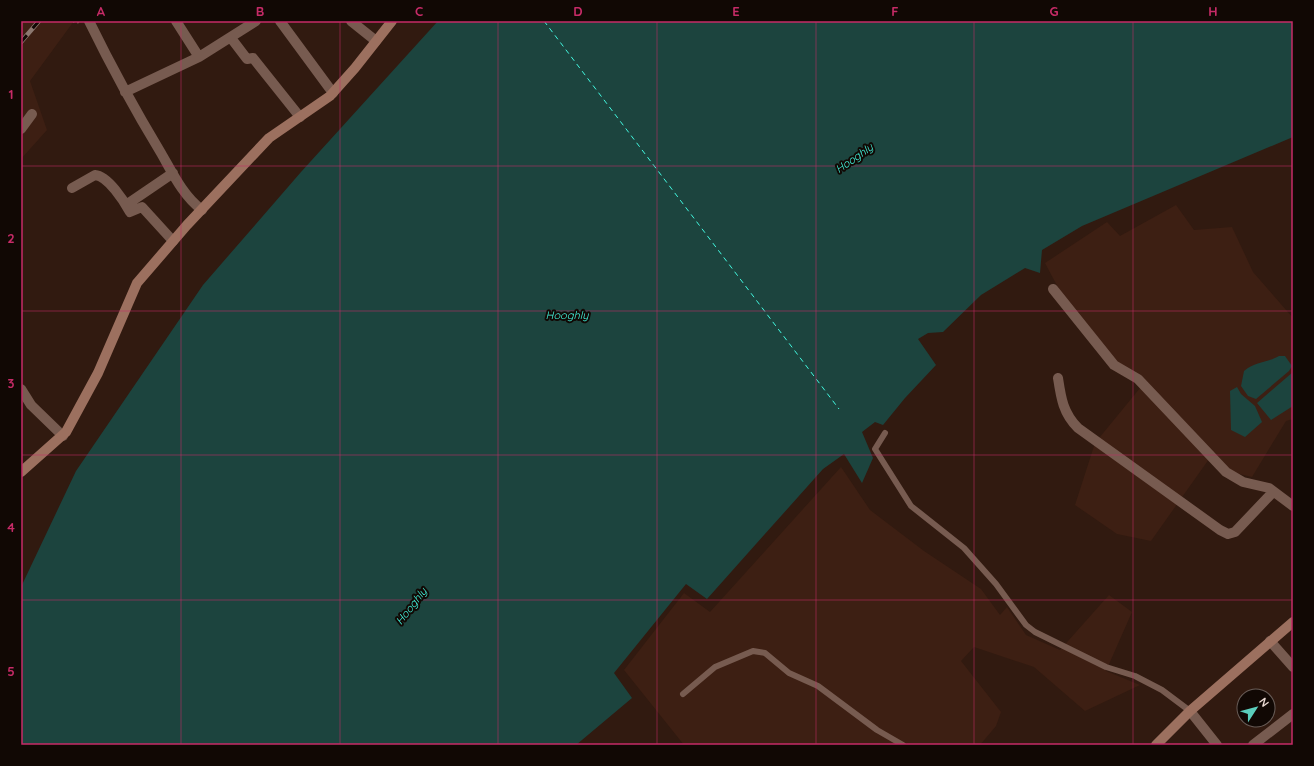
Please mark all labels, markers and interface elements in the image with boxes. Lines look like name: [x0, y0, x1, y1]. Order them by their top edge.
text: A: [97, 3, 106, 19]
text: B: [256, 3, 264, 19]
text: C: [415, 3, 423, 19]
text: D: [573, 3, 583, 19]
text: E: [732, 3, 740, 19]
text: F: [891, 3, 899, 19]
text: G: [1049, 3, 1059, 19]
text: H: [1208, 3, 1218, 19]
text: 1: [8, 86, 14, 102]
water label: Hooghly: [832, 140, 876, 176]
text: 2: [7, 230, 15, 246]
water label: Hooghly: [546, 308, 589, 322]
text: 3: [8, 375, 15, 391]
text: 4: [7, 519, 15, 535]
water label: Hooghly: [392, 584, 430, 627]
text: 5: [7, 663, 15, 679]
north arrow: [1236, 688, 1276, 728]
text: N: [1256, 695, 1272, 710]

